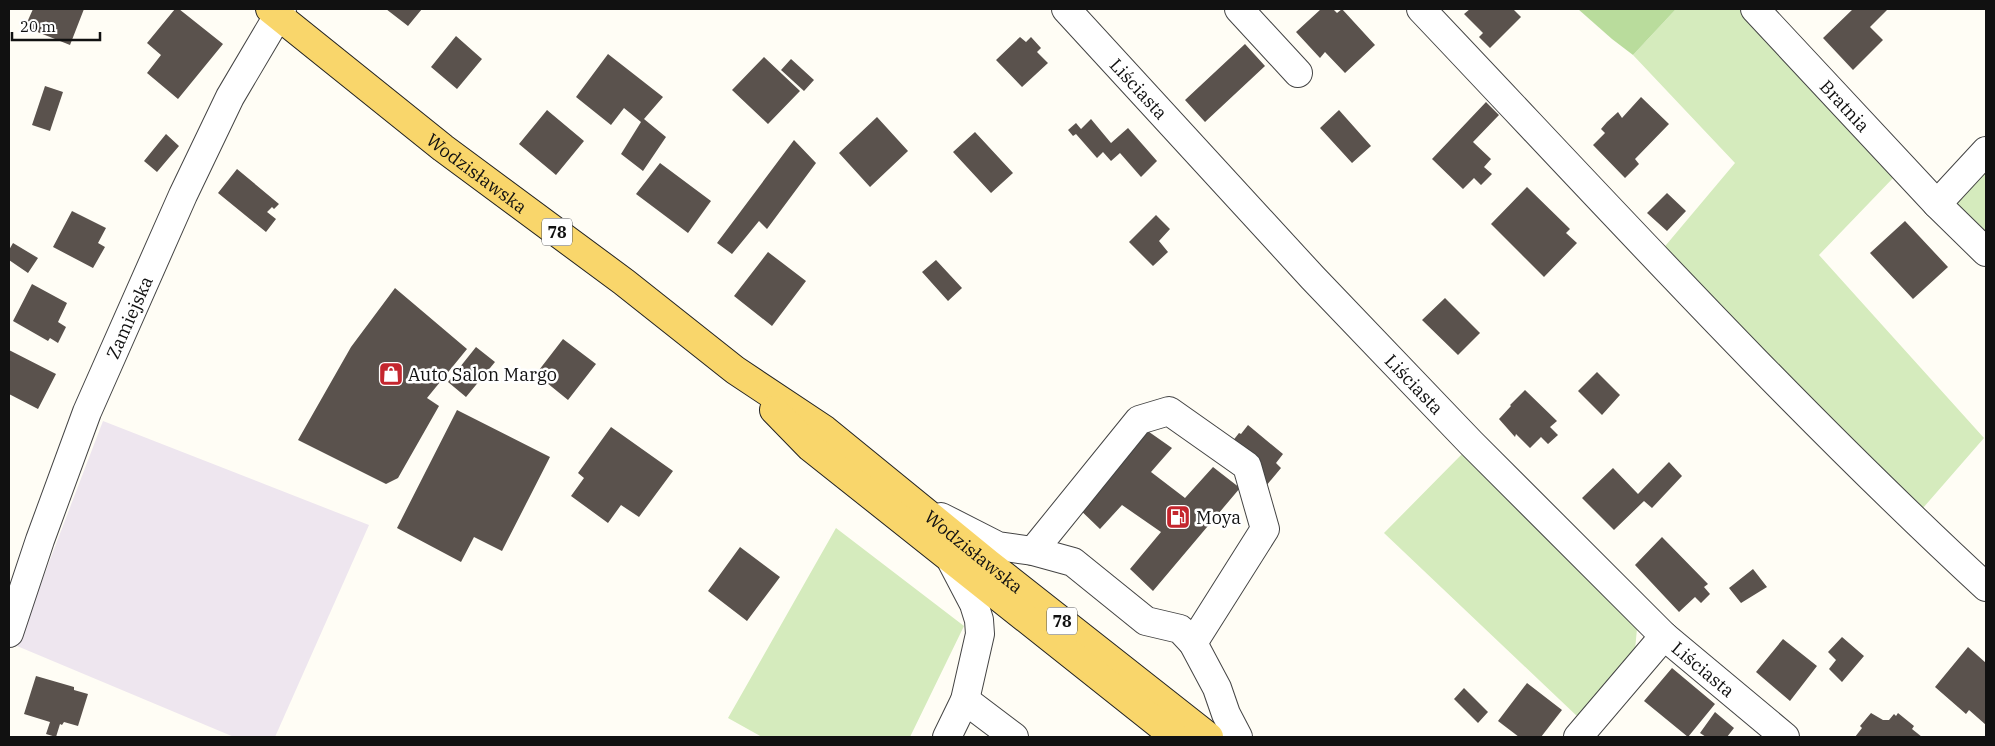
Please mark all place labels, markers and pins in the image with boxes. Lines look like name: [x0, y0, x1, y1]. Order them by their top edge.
shop icon: Auto Salon Margo: [378, 361, 404, 387]
place label: Auto Salon Margo: [408, 363, 557, 386]
fuel station icon: Moya: [1165, 504, 1191, 530]
place label: Moya: [1196, 506, 1241, 529]

